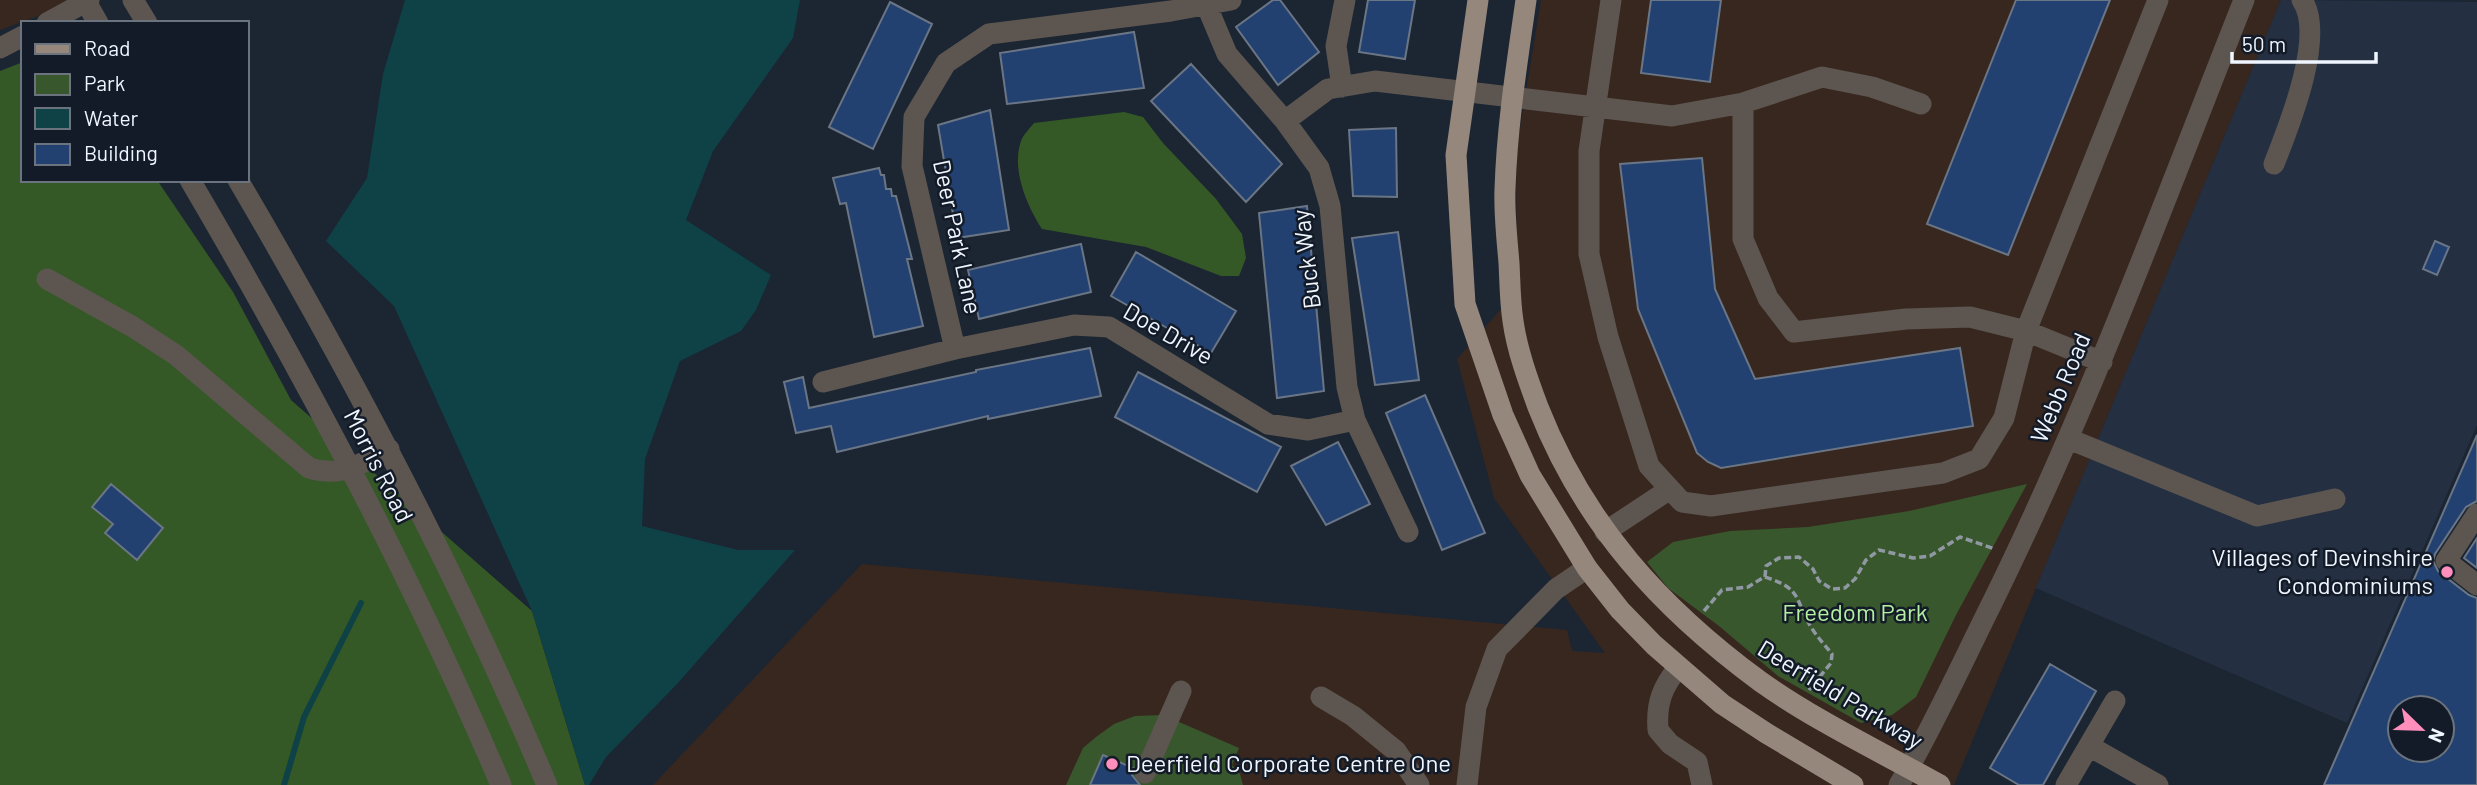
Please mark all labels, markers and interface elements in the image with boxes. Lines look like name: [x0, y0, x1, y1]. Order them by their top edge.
legend: [21, 21, 248, 182]
scale bar: [2232, 21, 2376, 65]
text: 50 m: [2242, 31, 2286, 56]
text: Road: [84, 35, 130, 60]
text: Park: [84, 70, 125, 95]
text: Water: [84, 105, 139, 130]
text: Building: [84, 140, 158, 165]
street label: Deer Park Lane: [928, 157, 989, 317]
street label: Buck Way: [1285, 208, 1326, 311]
street label: Doe Drive: [1119, 295, 1219, 370]
street label: Webb Road: [2023, 328, 2096, 447]
street label: Morris Road: [338, 404, 420, 527]
place label: Villages of Devinshire Condominiums: [2212, 542, 2433, 599]
marker: Villages of Devinshire Condominiums: [2439, 564, 2455, 580]
park label: Freedom Park: [1782, 597, 1928, 626]
street label: Deerfield Parkway: [1753, 633, 1929, 754]
north arrow: [2386, 694, 2456, 764]
text: N: [2424, 726, 2450, 746]
place label: Deerfield Corporate Centre One: [1126, 748, 1451, 777]
marker: Deerfield Corporate Centre One: [1104, 756, 1120, 772]

